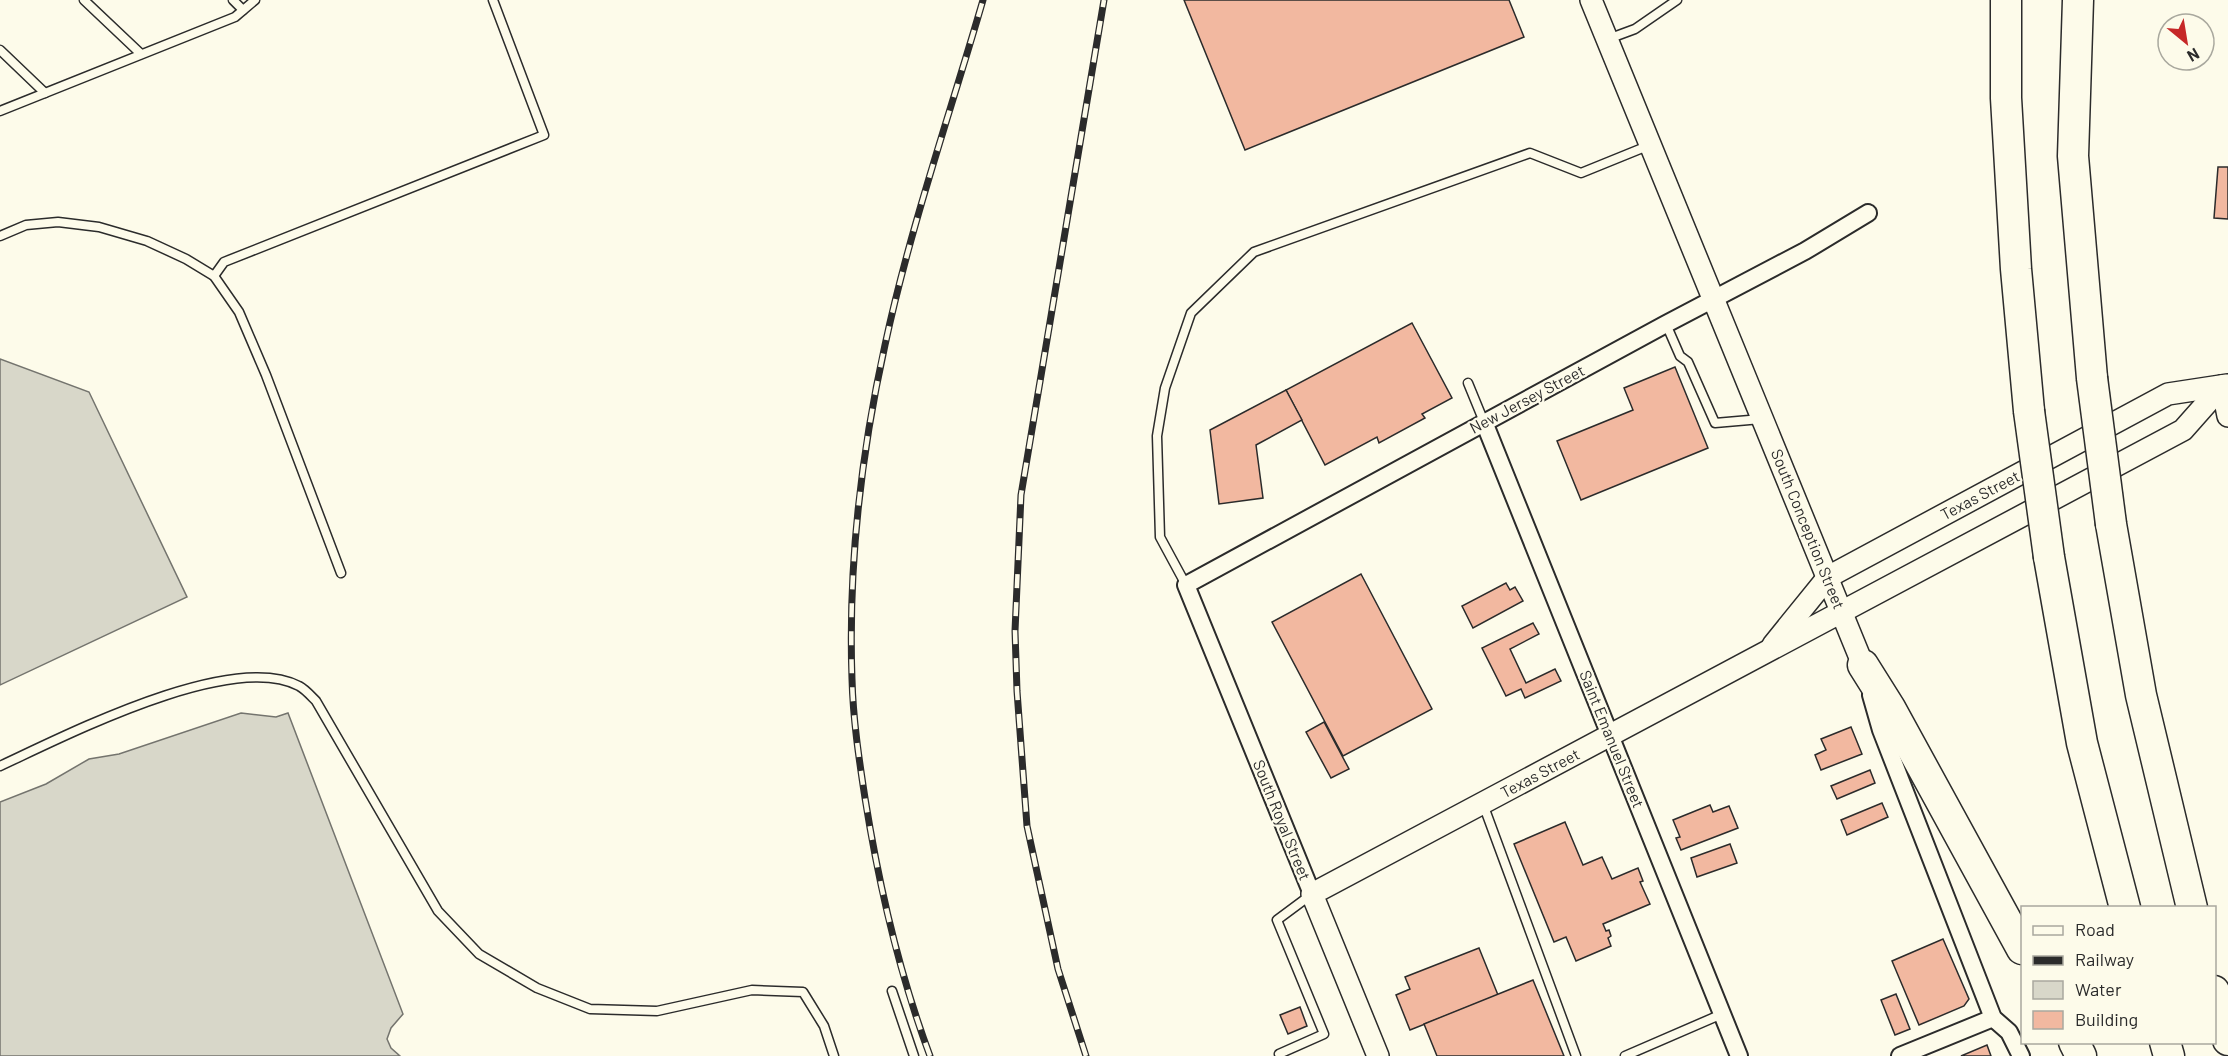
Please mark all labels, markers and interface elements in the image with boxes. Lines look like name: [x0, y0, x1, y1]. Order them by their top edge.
north arrow: [2156, 12, 2216, 72]
text: N: [2184, 45, 2203, 66]
street label: New Jersey Street: [1466, 360, 1588, 437]
street label: South Conception Street: [1768, 446, 1849, 612]
street label: Texas Street: [1937, 466, 2022, 523]
street label: Saint Emanuel Street: [1576, 667, 1649, 810]
street label: Texas Street: [1497, 744, 1582, 801]
street label: South Royal Street: [1250, 757, 1315, 883]
legend: [2021, 906, 2216, 1044]
text: Road: [2075, 918, 2115, 940]
text: Railway: [2075, 948, 2134, 970]
text: Water: [2075, 978, 2122, 1000]
text: Building: [2075, 1008, 2138, 1030]

